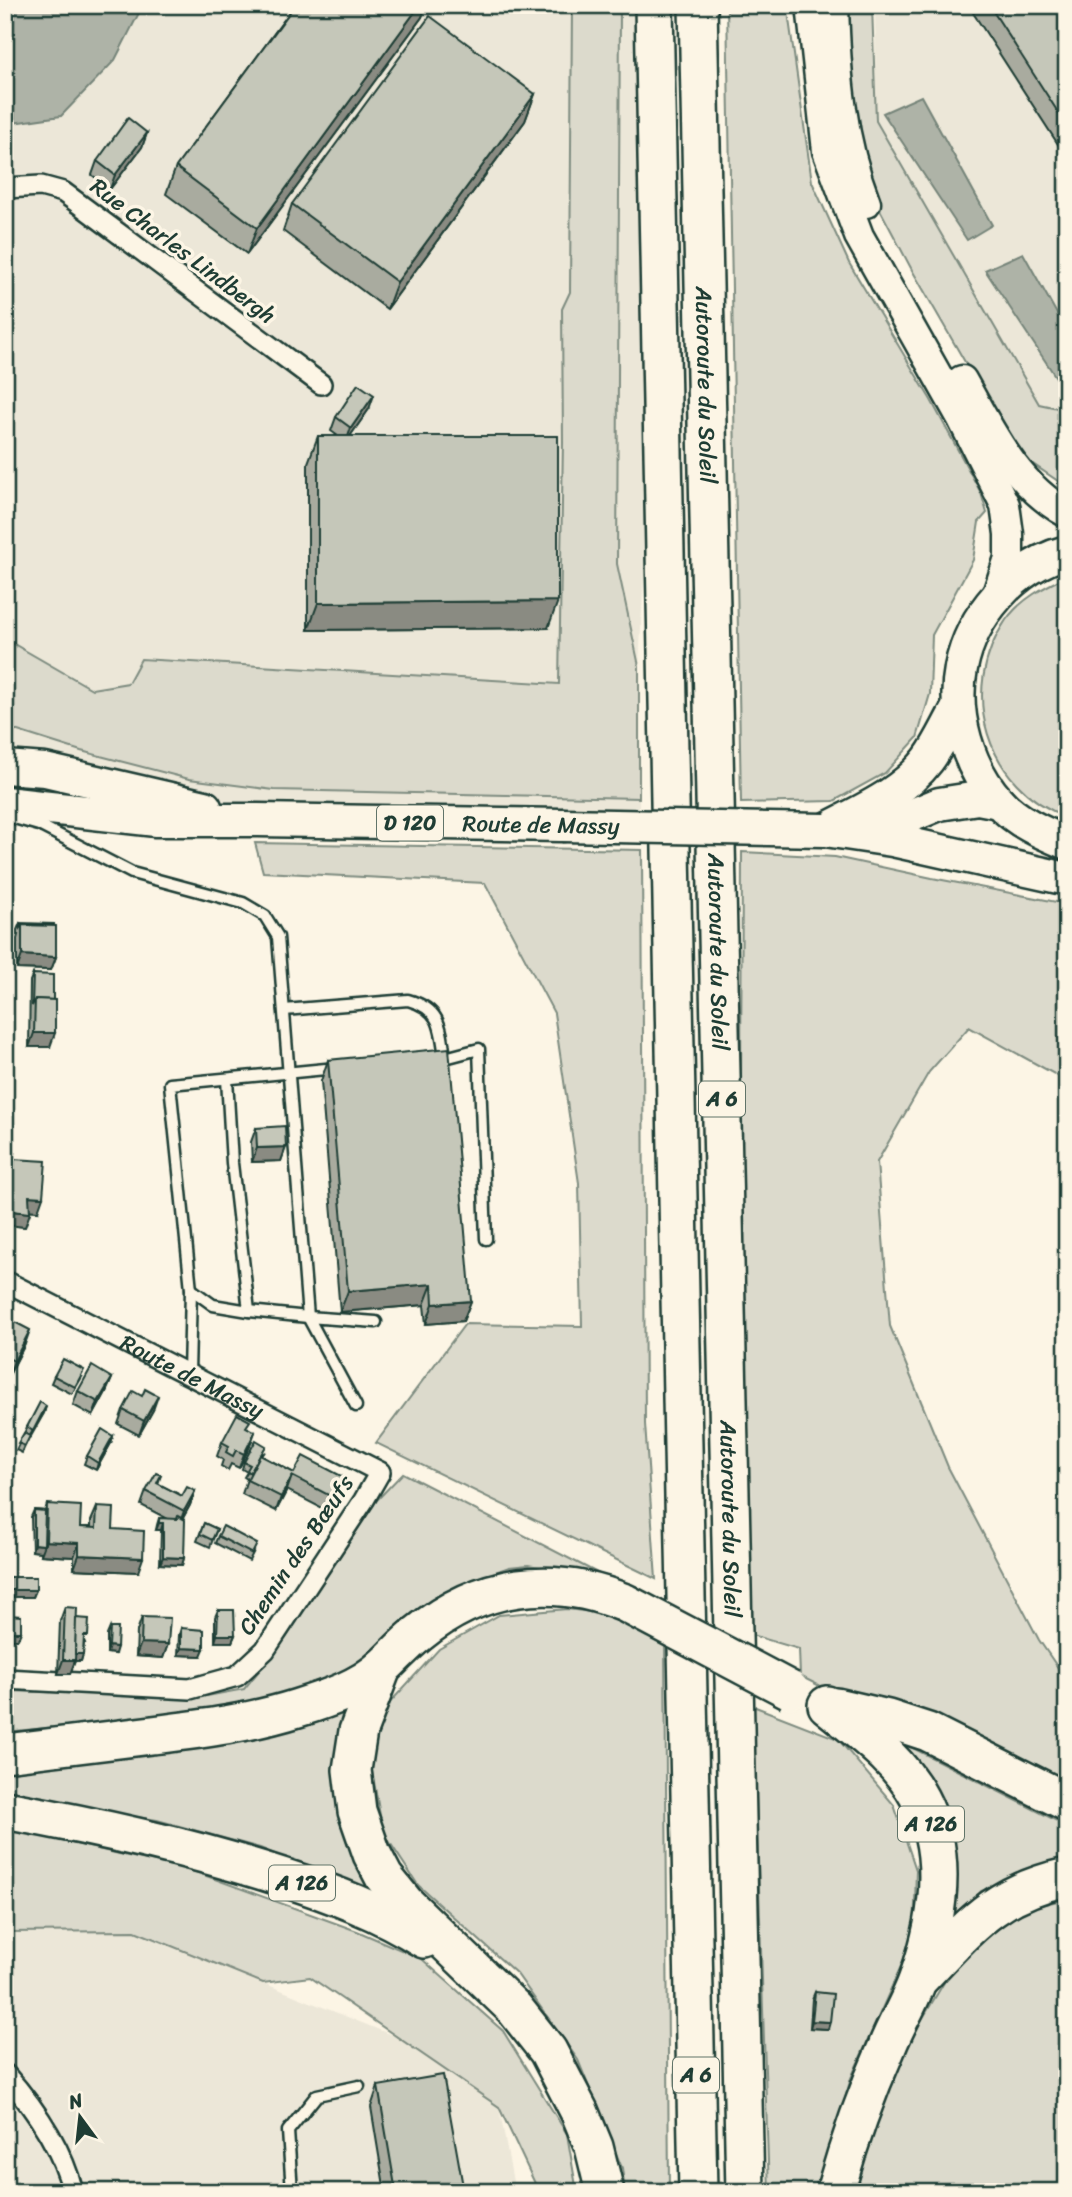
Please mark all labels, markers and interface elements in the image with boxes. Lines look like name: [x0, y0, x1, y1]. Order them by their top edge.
street label: Rue Charles Lindbergh: [81, 167, 285, 335]
street label: Autoroute du Soleil: [684, 285, 729, 484]
street label: Route de Massy: [462, 803, 620, 847]
road number: D 120: [377, 806, 443, 840]
street label: Autoroute du Soleil: [696, 852, 741, 1051]
road number: A 6: [699, 1082, 745, 1116]
street label: Route de Massy: [113, 1322, 272, 1430]
street label: Autoroute du Soleil: [708, 1419, 753, 1618]
street label: Chemin des Bœufs: [227, 1466, 365, 1644]
road number: A 126: [898, 1806, 964, 1842]
road number: A 126: [269, 1866, 335, 1900]
road number: A 6: [673, 2058, 719, 2092]
north arrow: [46, 2082, 116, 2152]
text: N: [64, 2083, 87, 2119]

